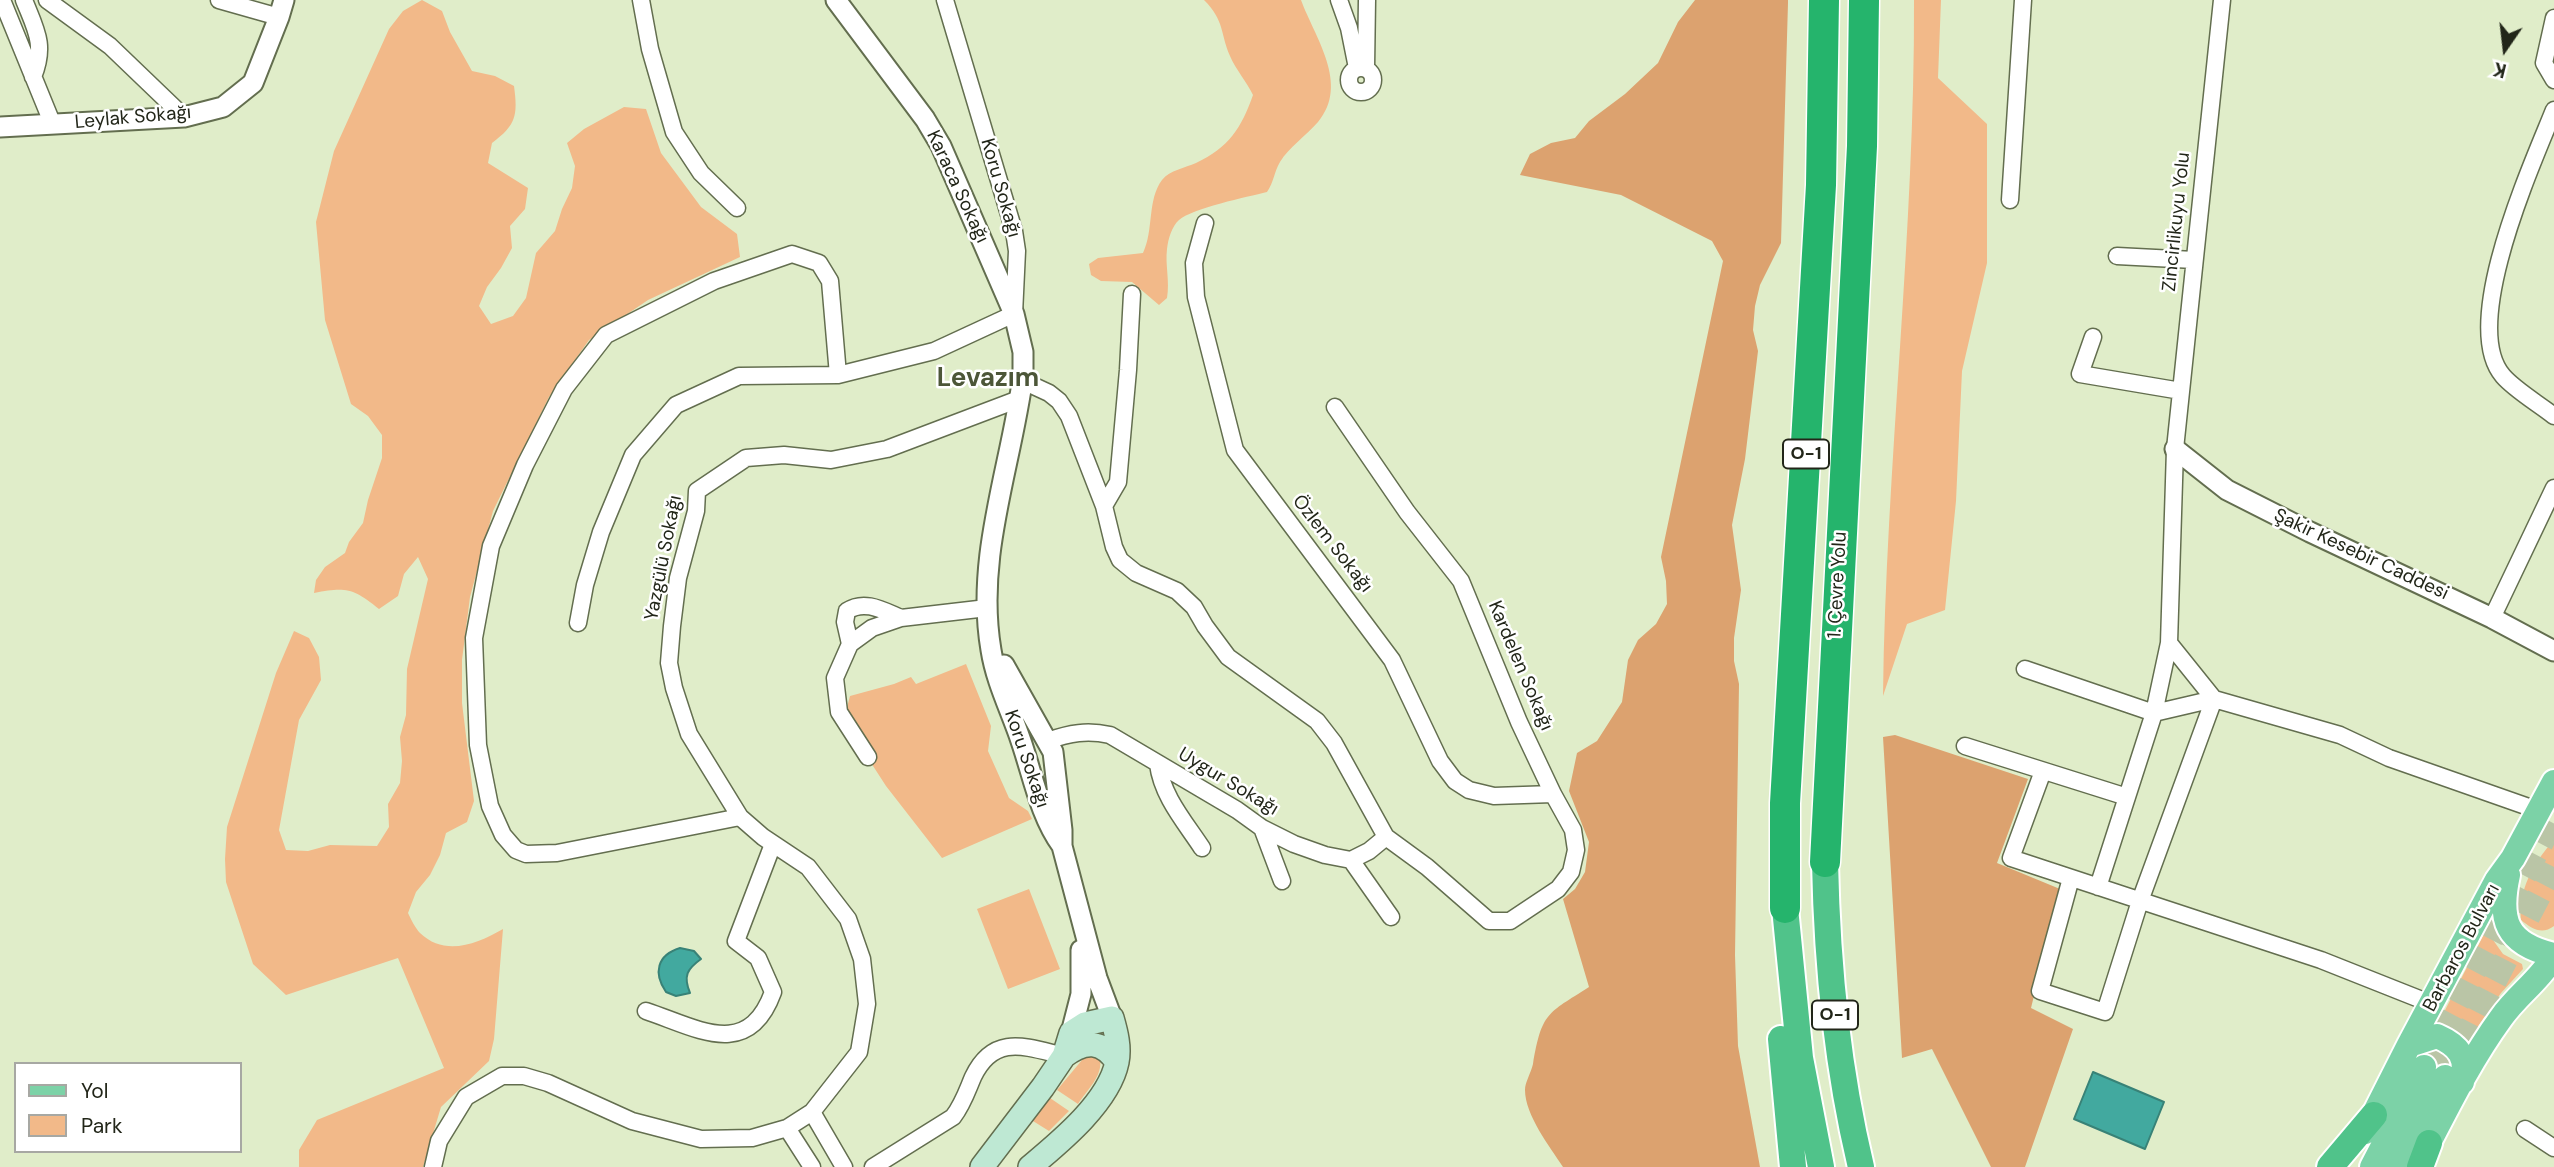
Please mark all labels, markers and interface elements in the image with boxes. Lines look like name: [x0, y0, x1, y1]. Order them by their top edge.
north arrow: [2470, 14, 2540, 84]
text: K: [2491, 56, 2509, 83]
street label: Leylak Sokağı: [74, 102, 192, 134]
street label: Karaca Sokağı: [921, 127, 993, 247]
street label: Koru Sokağı: [975, 136, 1025, 240]
street label: Zincirlikuyu Yolu: [2158, 151, 2196, 293]
district label: Levazım: [937, 363, 1039, 395]
road number: O-1: [1783, 440, 1829, 468]
street label: Özlem Sokağı: [1287, 491, 1377, 597]
street label: Yazgülü Sokağı: [641, 493, 687, 623]
street label: Şakir Kesebir Caddesi: [2270, 504, 2452, 606]
street label: 1. Çevre Yolu: [1824, 531, 1852, 639]
street label: Kardelen Sokağı: [1482, 598, 1558, 734]
street label: Koru Sokağı: [999, 707, 1053, 811]
street label: Uygur Sokağı: [1174, 743, 1282, 821]
street label: Barbaros Bulvarı: [2419, 880, 2505, 1016]
road number: O-1: [1812, 1000, 1858, 1030]
legend: [14, 1062, 242, 1153]
text: Yol: [81, 1077, 109, 1105]
text: Park: [81, 1112, 122, 1140]

